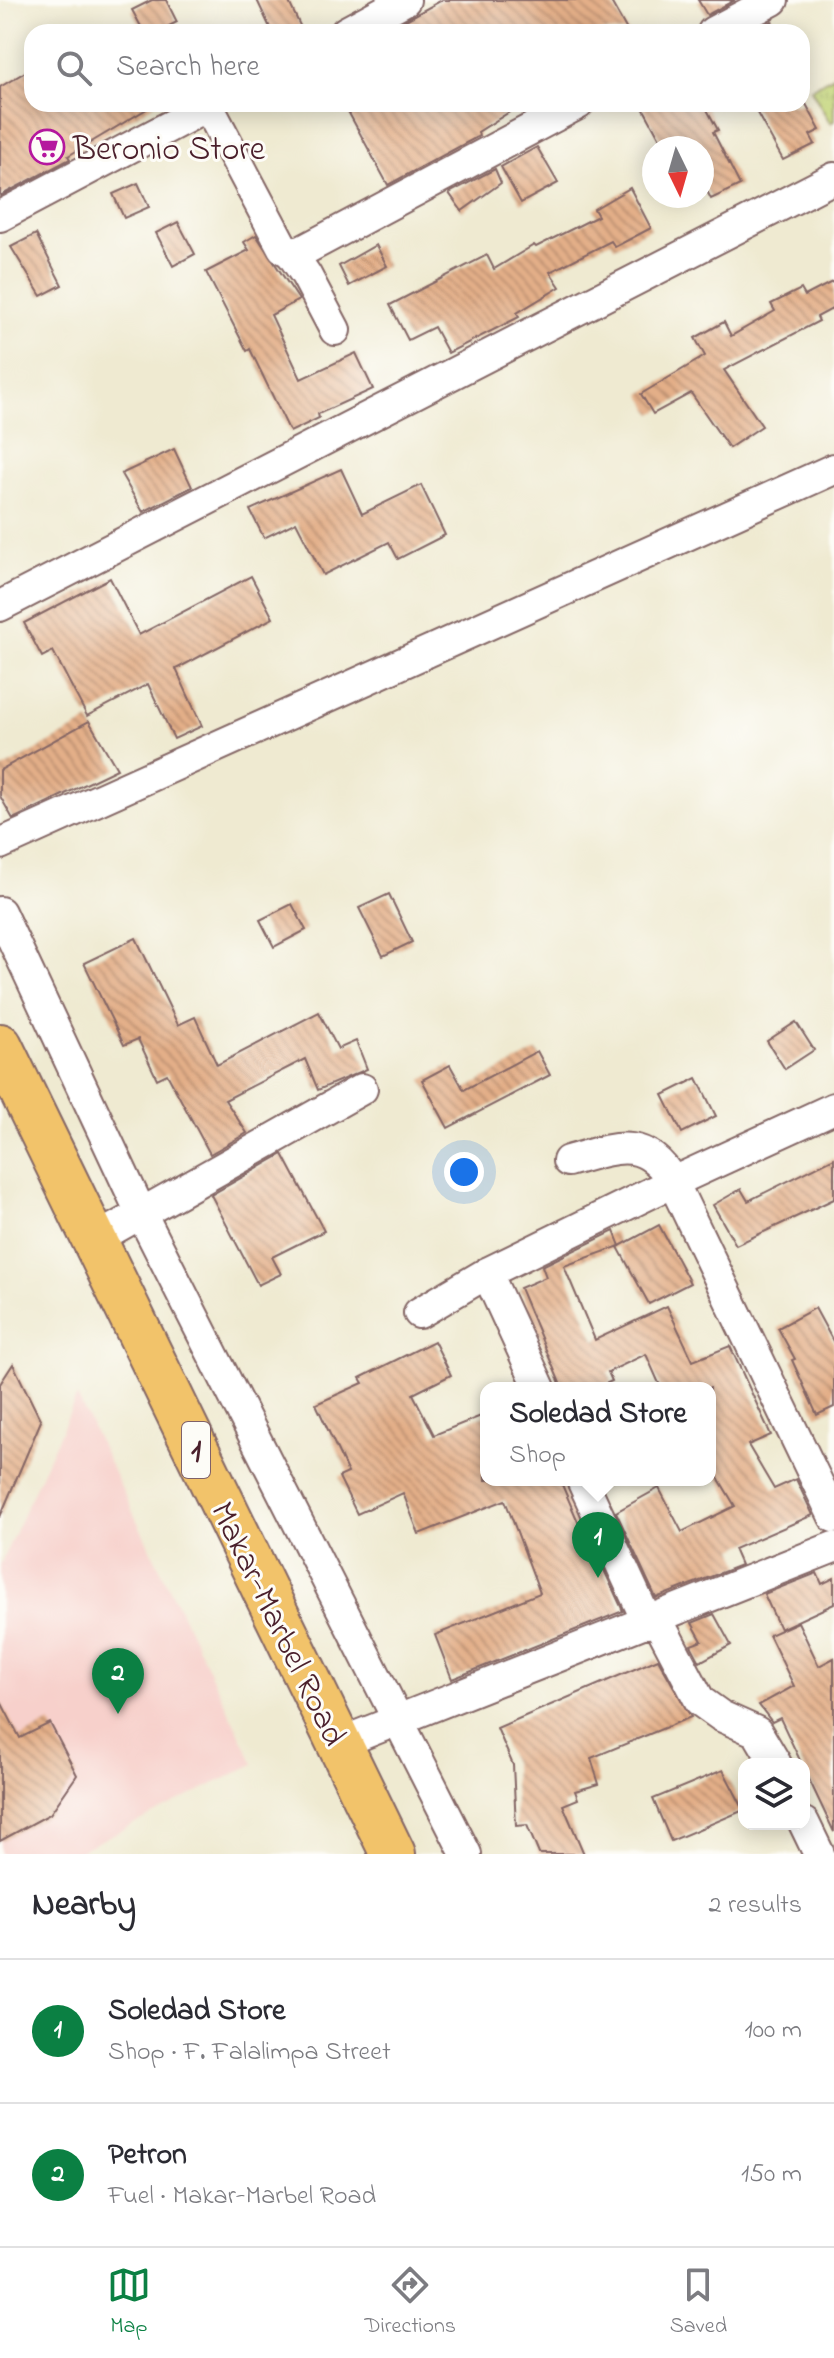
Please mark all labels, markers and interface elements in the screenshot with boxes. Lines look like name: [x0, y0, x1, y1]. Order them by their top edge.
search box: [24, 24, 810, 112]
icon: search: [52, 46, 96, 90]
text: Search here: [116, 46, 260, 90]
place label: Beronio Store: [72, 126, 266, 176]
supermarket icon: Beronio Store: [28, 128, 66, 166]
north arrow: [642, 136, 714, 208]
your location: [444, 1152, 484, 1192]
popup: [480, 1382, 716, 1486]
text: Soledad Store: [509, 1393, 687, 1437]
road number: 1: [182, 1422, 210, 1478]
text: Shop: [509, 1437, 566, 1475]
street label: Makar-Marbel Road: [196, 1494, 357, 1755]
pin: 1: [572, 1512, 624, 1578]
pin: 2: [92, 1648, 144, 1714]
map controls: [738, 1758, 810, 1830]
button: layers: [738, 1758, 810, 1830]
text: Nearby: [32, 1881, 136, 1931]
text: 2 results: [709, 1887, 802, 1925]
text: Soledad Store: [108, 1990, 286, 2034]
text: 1: [54, 2012, 62, 2050]
text: 100 m: [745, 2012, 802, 2050]
text: Shop · F. Falalimpa Street: [108, 2034, 391, 2072]
text: Petron: [108, 2134, 187, 2178]
text: 2: [52, 2156, 64, 2194]
text: 150 m: [741, 2156, 802, 2194]
text: Fuel · Makar-Marbel Road: [108, 2178, 376, 2216]
tab: Map: [107, 2263, 151, 2343]
tab: Directions: [365, 2263, 456, 2343]
tab: Saved: [670, 2263, 727, 2343]

